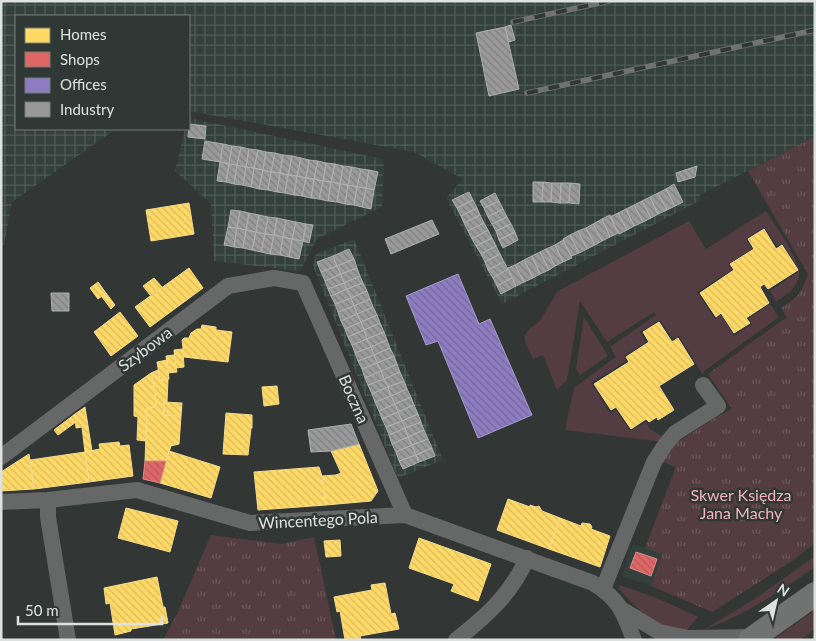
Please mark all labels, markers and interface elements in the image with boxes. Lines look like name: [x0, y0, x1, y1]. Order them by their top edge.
legend: [15, 15, 190, 130]
text: Homes: [60, 25, 106, 43]
text: Shops: [60, 50, 100, 68]
text: Offices: [60, 75, 107, 93]
text: Industry: [60, 100, 115, 118]
street label: Szybowa: [114, 322, 175, 375]
street label: Boczna: [335, 372, 374, 426]
park label: Skwer Księdza Jana Machy: [690, 485, 792, 522]
street label: Wincentego Pola: [258, 507, 378, 532]
north arrow: [751, 576, 801, 626]
text: N: [774, 580, 793, 600]
scale bar: [18, 594, 161, 626]
text: 50 m: [25, 601, 59, 619]

